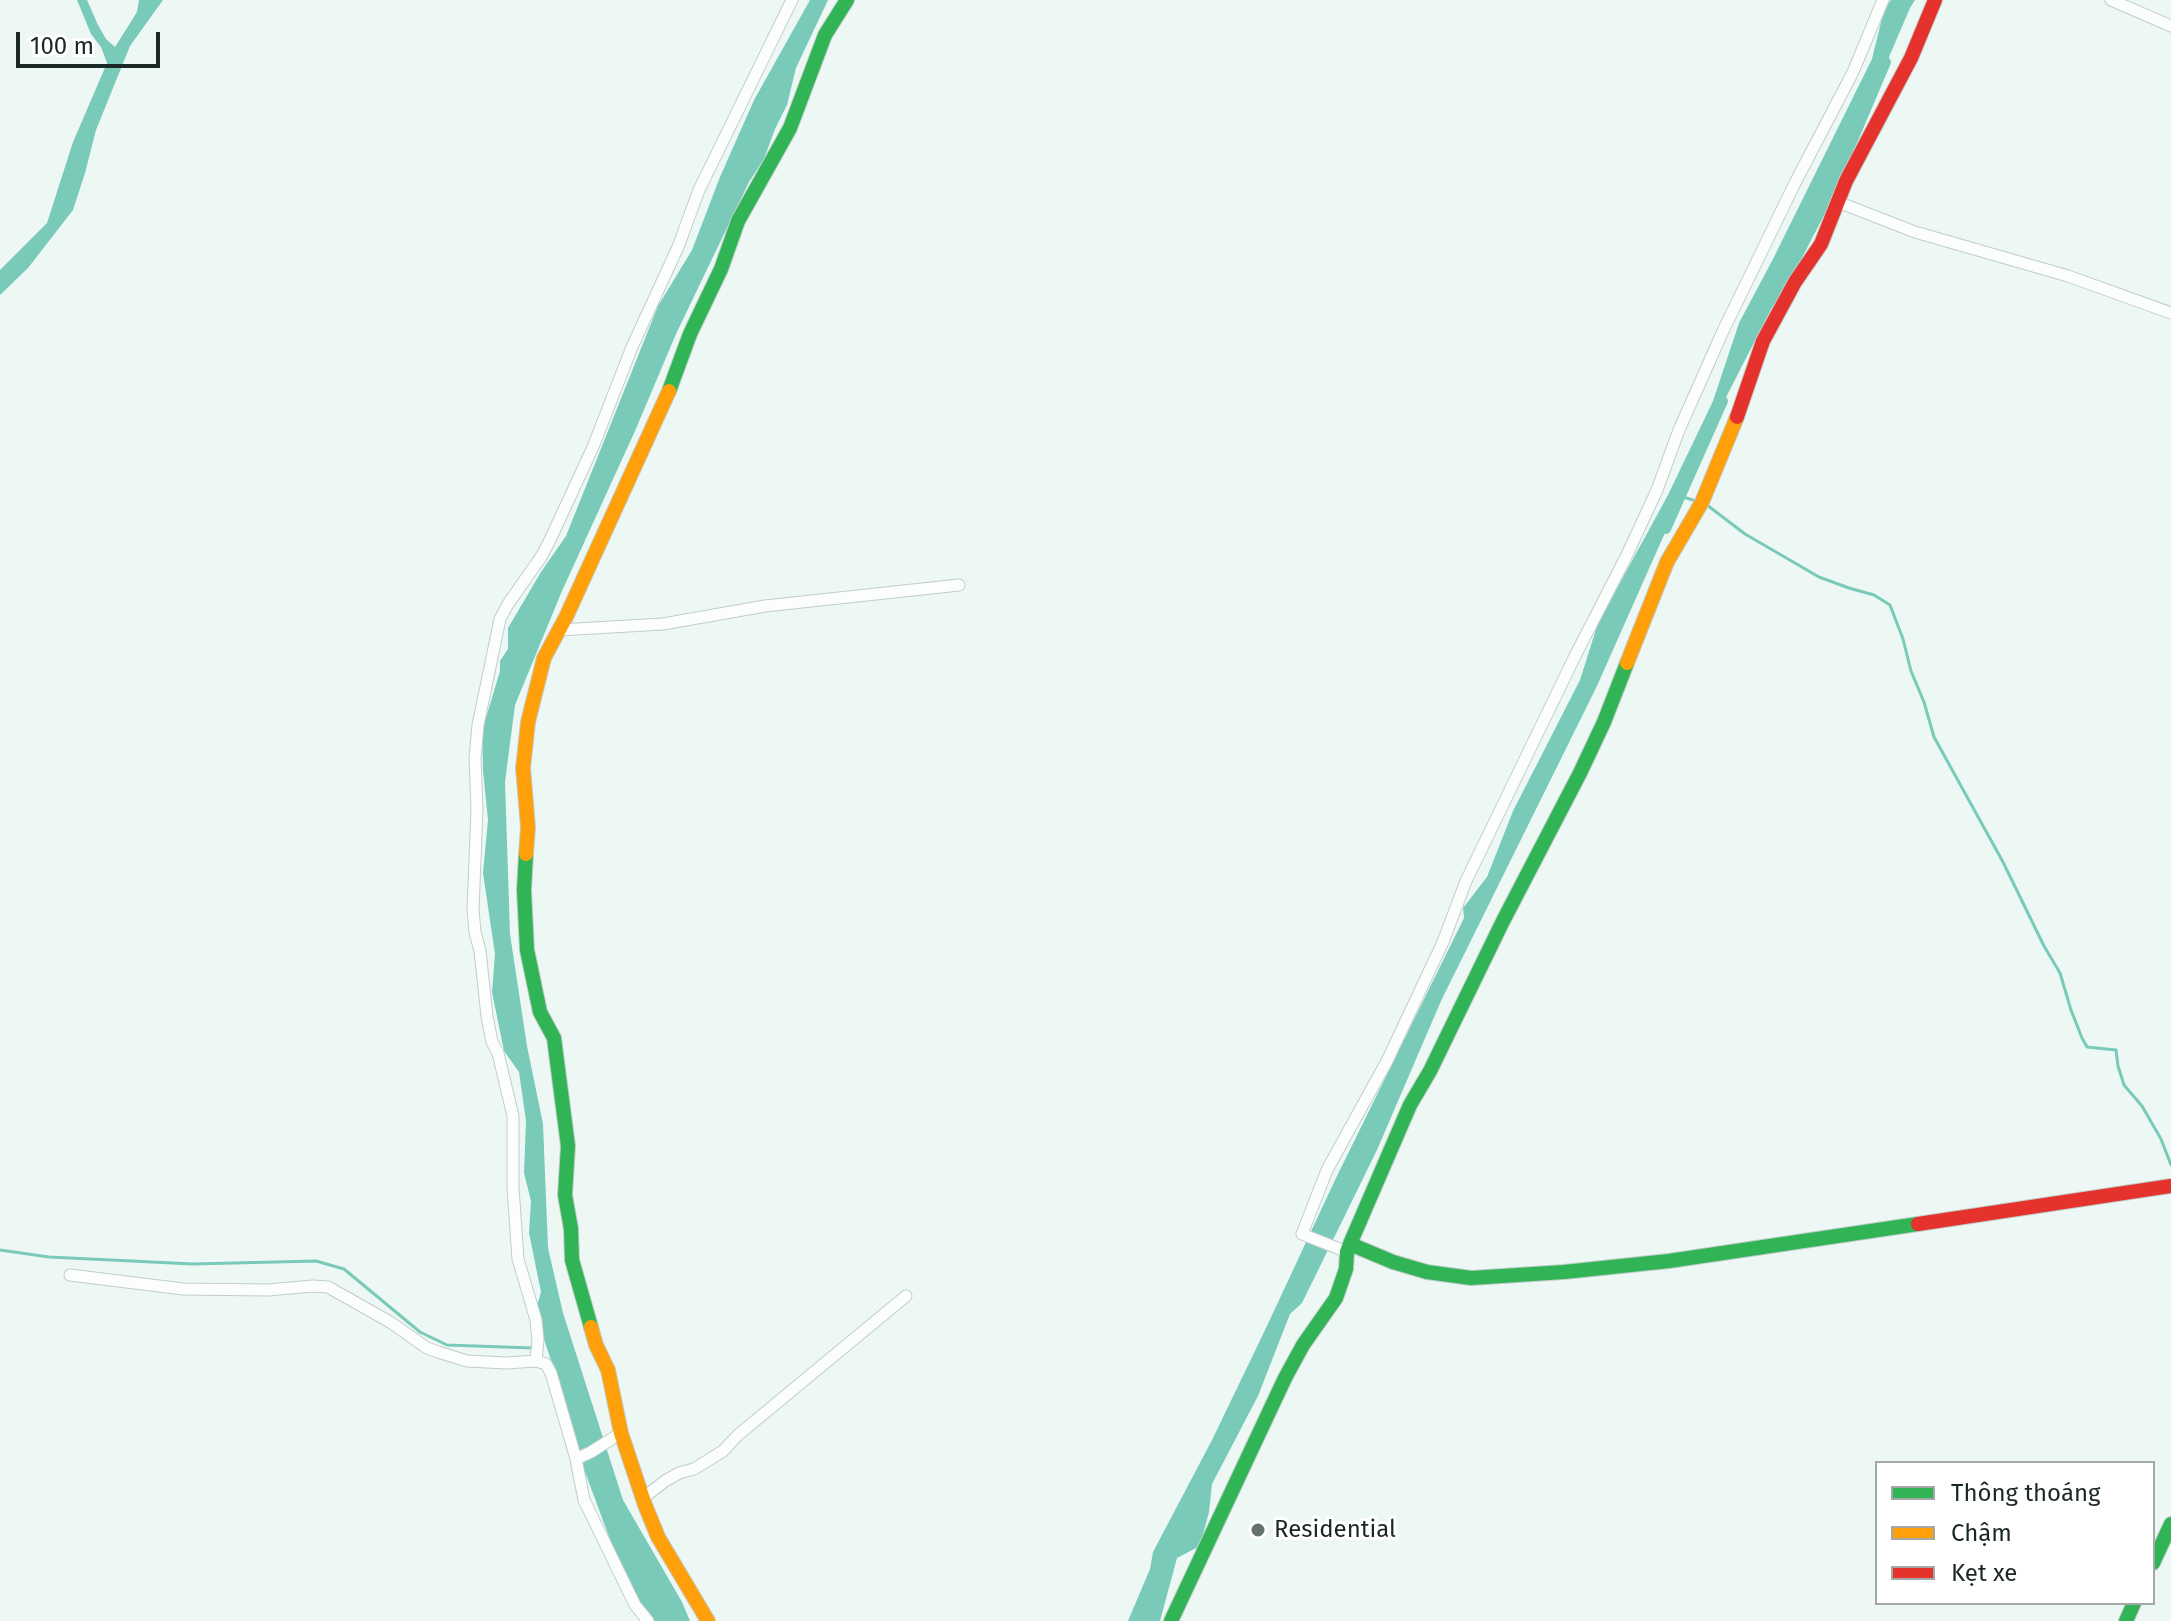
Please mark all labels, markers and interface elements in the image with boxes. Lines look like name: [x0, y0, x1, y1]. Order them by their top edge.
scale bar: [20, 16, 164, 66]
text: 100 m: [30, 32, 94, 60]
legend: [1875, 1461, 2155, 1605]
text: Thông thoáng: [1951, 1479, 2101, 1507]
place label: Residential: [1274, 1516, 1396, 1544]
text: Chậm: [1951, 1519, 2012, 1547]
marker: Residential: [1249, 1521, 1267, 1539]
text: Kẹt xe: [1951, 1559, 2017, 1587]

